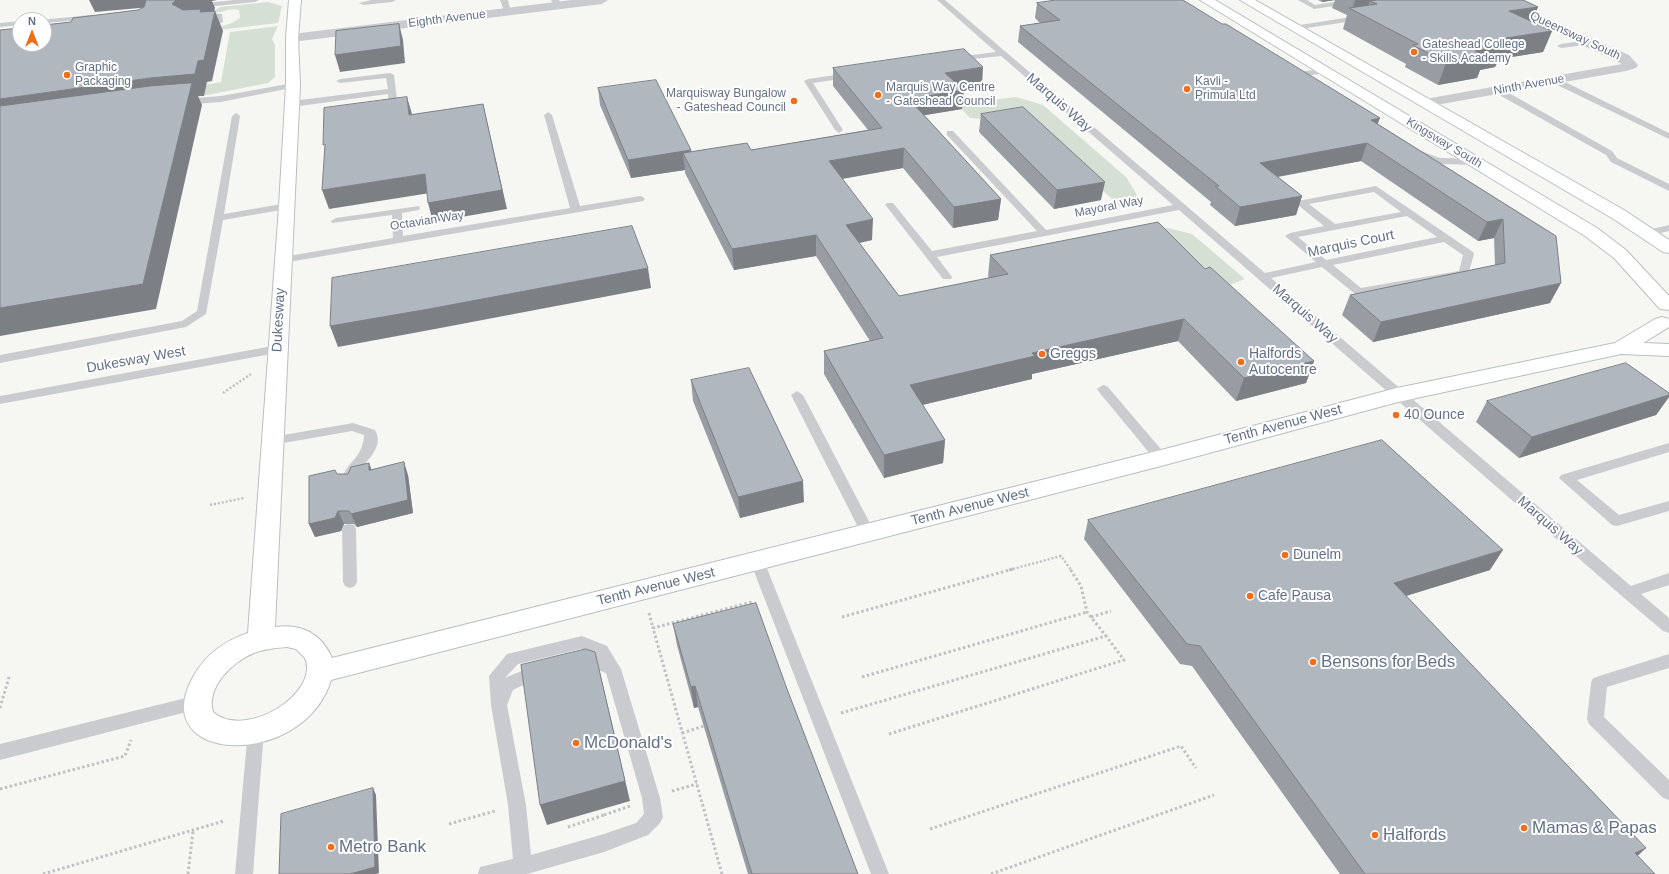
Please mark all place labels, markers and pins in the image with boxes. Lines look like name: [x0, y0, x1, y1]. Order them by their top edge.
place label: Gateshead College - Skills Academy: [1422, 38, 1525, 66]
marker: Gateshead College - Skills Academy: [1409, 47, 1419, 57]
place label: Graphic Packaging: [75, 61, 131, 89]
marker: Graphic Packaging: [62, 70, 72, 80]
place label: Kavli - Primula Ltd: [1195, 75, 1256, 103]
place label: Marquis Way Centre - Gateshead Council: [886, 81, 995, 109]
marker: Kavli - Primula Ltd: [1182, 84, 1192, 94]
place label: Marquisway Bungalow - Gateshead Council: [666, 87, 786, 115]
marker: Marquis Way Centre - Gateshead Council: [873, 90, 883, 100]
marker: Marquisway Bungalow - Gateshead Council: [789, 96, 799, 106]
place label: Greggs: [1050, 346, 1096, 362]
place label: Halfords Autocentre: [1249, 346, 1317, 378]
marker: Greggs: [1037, 349, 1047, 359]
marker: Halfords Autocentre: [1236, 357, 1246, 367]
place label: 40 Ounce: [1404, 407, 1465, 423]
marker: 40 Ounce: [1391, 410, 1401, 420]
place label: Dunelm: [1293, 547, 1341, 563]
marker: Dunelm: [1280, 550, 1290, 560]
place label: Cafe Pausa: [1258, 588, 1331, 604]
marker: Cafe Pausa: [1245, 591, 1255, 601]
place label: Bensons for Beds: [1321, 652, 1455, 672]
marker: Bensons for Beds: [1308, 657, 1318, 667]
place label: McDonald's: [584, 733, 672, 753]
marker: McDonald's: [571, 738, 581, 748]
place label: Mamas & Papas: [1532, 818, 1657, 838]
marker: Mamas & Papas: [1519, 823, 1529, 833]
place label: Halfords: [1383, 825, 1446, 845]
marker: Halfords: [1370, 830, 1380, 840]
place label: Metro Bank: [339, 837, 426, 857]
marker: Metro Bank: [326, 842, 336, 852]

